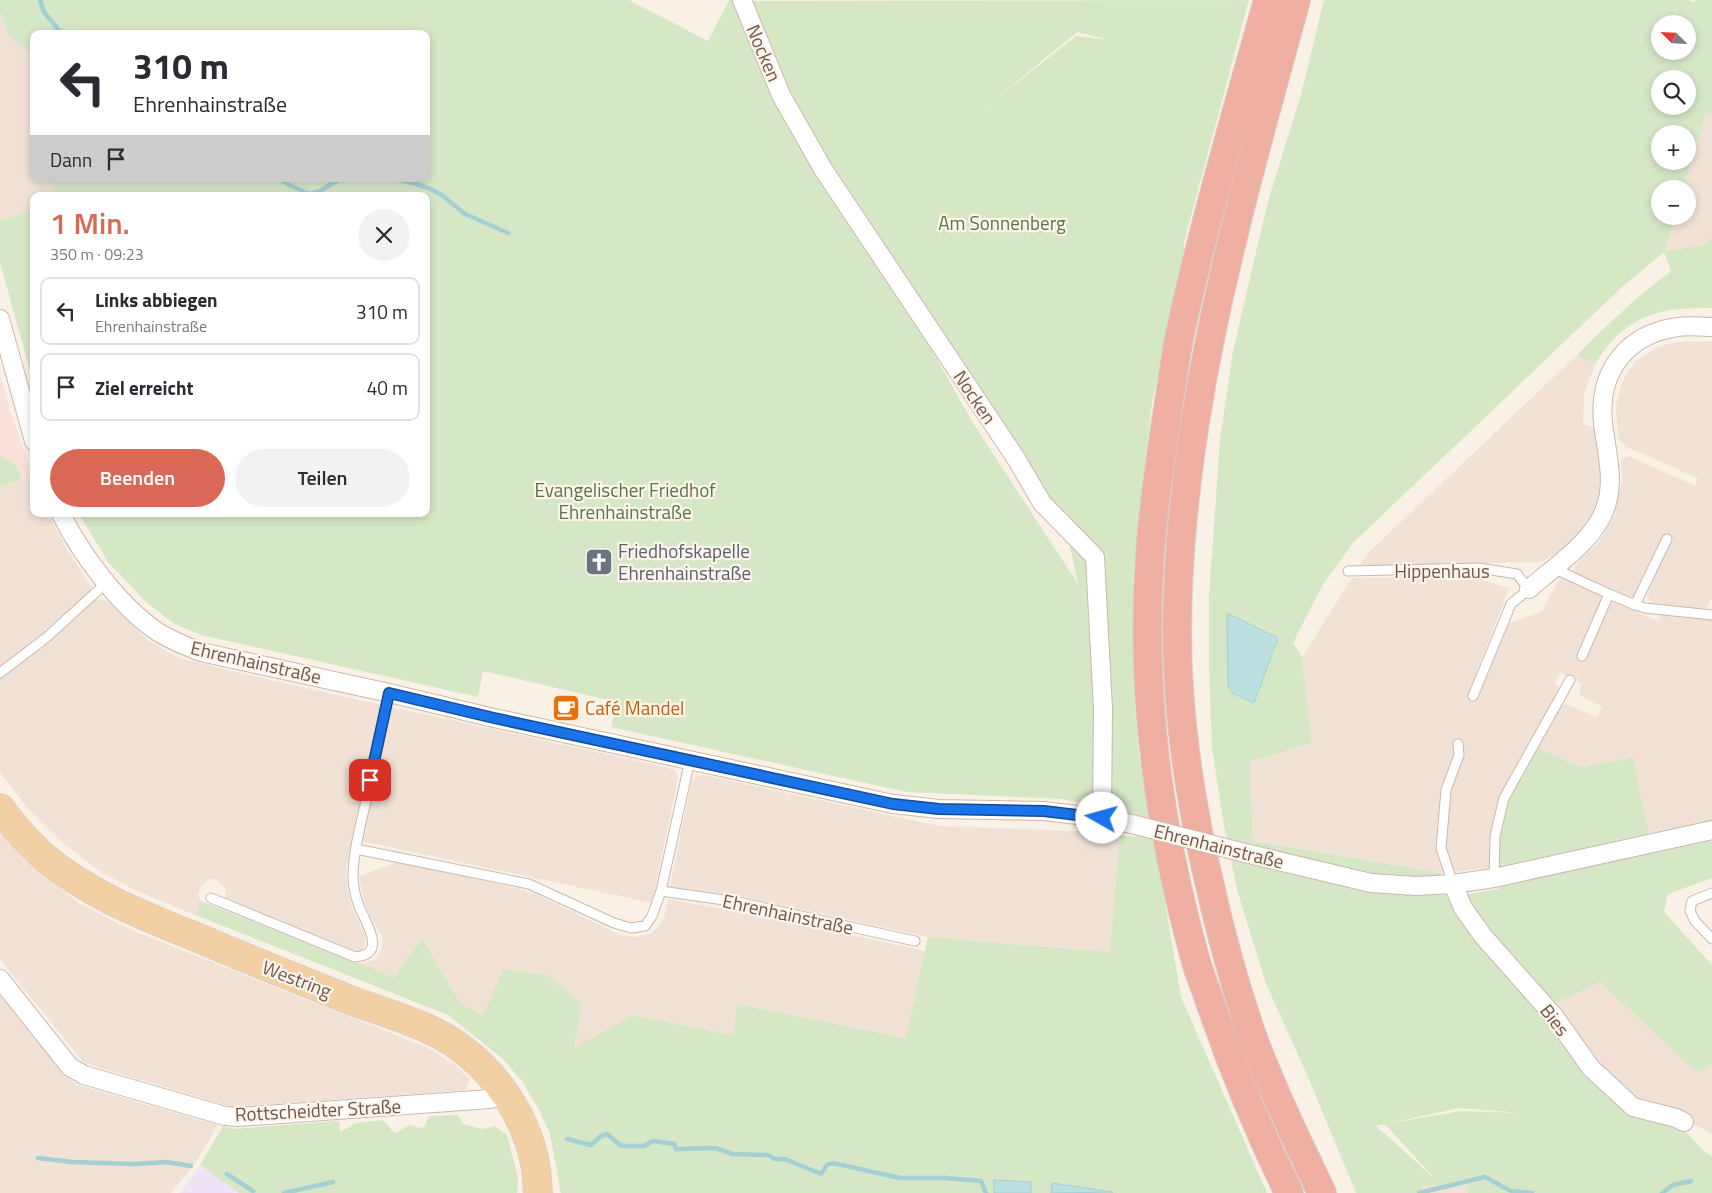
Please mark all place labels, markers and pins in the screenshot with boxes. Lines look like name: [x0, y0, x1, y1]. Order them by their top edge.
place label: Friedhofskapelle Ehrenhainstraße: [618, 536, 751, 587]
church icon: Friedhofskapelle Ehrenhainstraße: [584, 547, 614, 577]
cafe icon: Café Mandel: [551, 693, 581, 723]
place label: Café Mandel: [585, 693, 684, 722]
pin: [349, 759, 391, 801]

